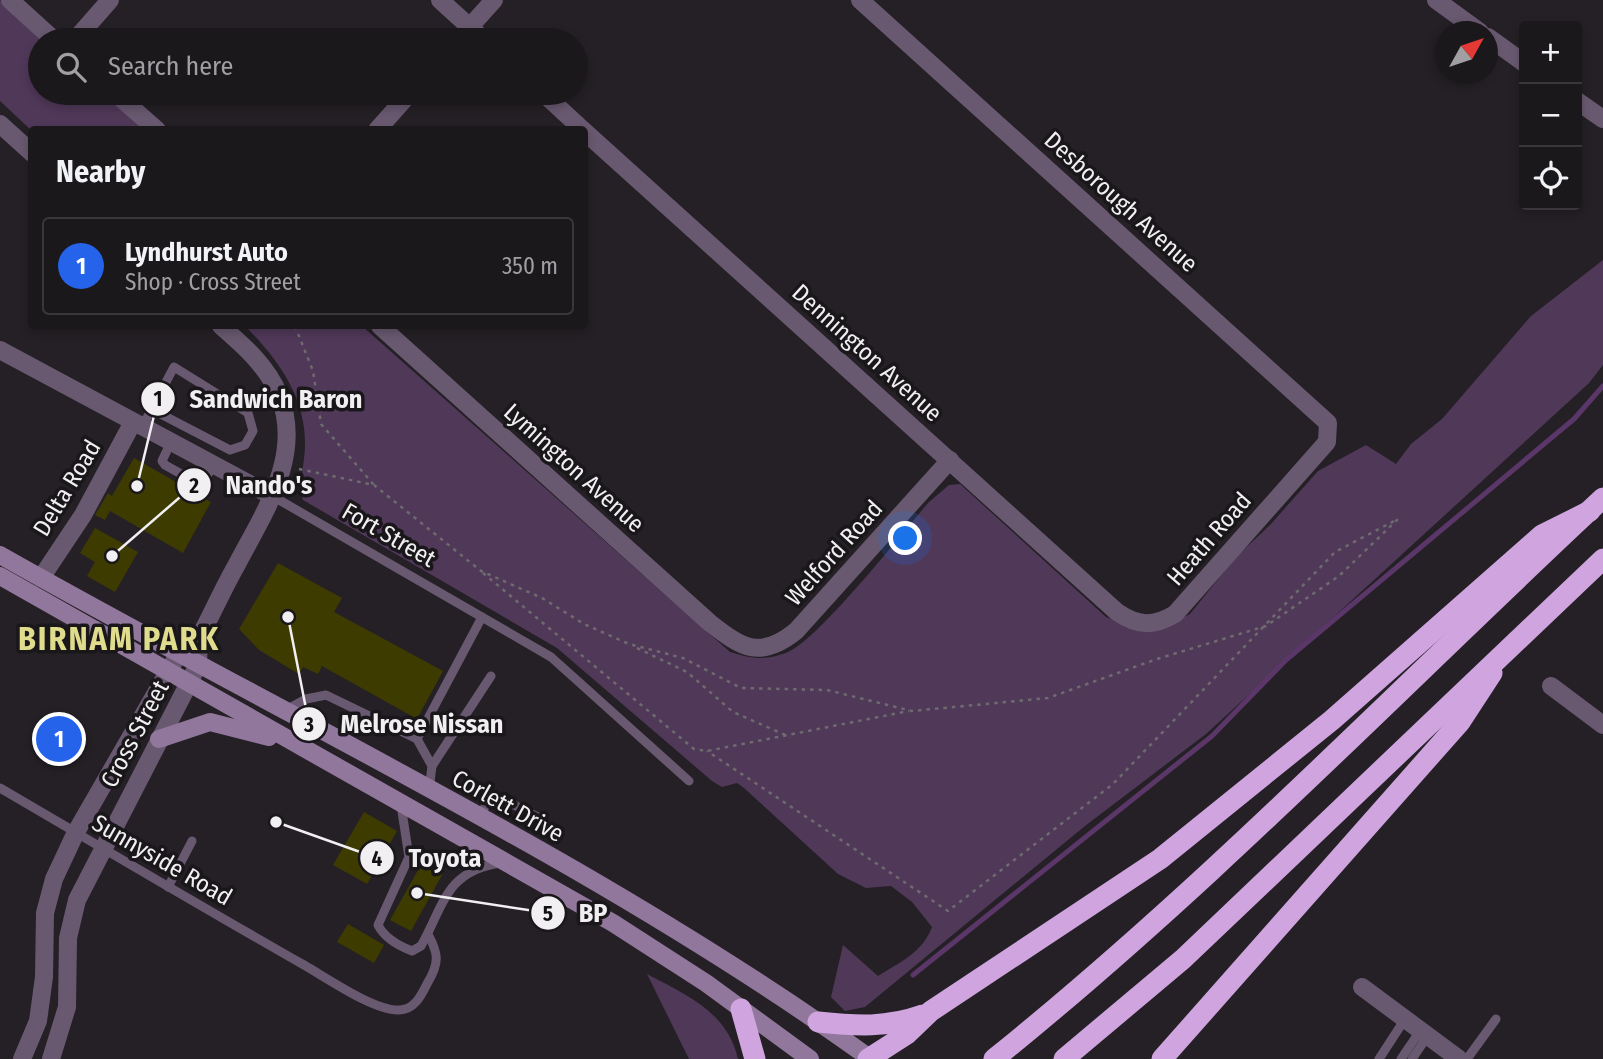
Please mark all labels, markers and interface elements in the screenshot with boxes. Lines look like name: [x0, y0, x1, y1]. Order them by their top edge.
north arrow: [1435, 21, 1498, 84]
map controls: [1519, 21, 1582, 210]
button: +: [1519, 21, 1582, 84]
search box: [28, 28, 588, 105]
icon: search: [52, 48, 90, 86]
text: Search here: [108, 51, 233, 82]
button: −: [1519, 84, 1582, 147]
street label: Desborough Avenue: [1039, 126, 1203, 278]
button: locate: [1519, 147, 1582, 210]
text: Nearby: [56, 154, 145, 190]
text: Lyndhurst Auto: [125, 237, 288, 268]
text: 1: [76, 252, 86, 280]
text: 350 m: [502, 252, 558, 280]
text: Shop · Cross Street: [125, 268, 301, 296]
street label: Dennington Avenue: [786, 278, 948, 428]
callout: Sandwich Baron: [140, 375, 376, 422]
text: Sandwich Baron: [190, 384, 362, 415]
text: 1: [154, 386, 162, 412]
street label: Lymington Avenue: [498, 398, 650, 538]
street label: Delta Road: [27, 435, 107, 541]
callout: Nando's: [176, 462, 326, 509]
text: Nando's: [226, 470, 312, 501]
text: 2: [188, 473, 199, 499]
street label: Heath Road: [1161, 487, 1257, 591]
street label: Welford Road: [780, 495, 888, 611]
street label: Fort Street: [337, 497, 441, 573]
your location: [888, 521, 922, 555]
district label: BIRNAM PARK: [18, 620, 220, 658]
street label: Cross Street: [95, 676, 175, 792]
callout: Melrose Nissan: [291, 701, 517, 748]
text: Melrose Nissan: [341, 709, 503, 740]
text: 3: [303, 712, 314, 738]
pin: 1: [36, 713, 82, 765]
street label: Corlett Drive: [447, 764, 569, 848]
street label: Sunnyside Road: [87, 809, 237, 911]
callout: Toyota: [359, 835, 495, 882]
text: Toyota: [409, 843, 482, 874]
text: 4: [372, 846, 383, 872]
callout: BP: [530, 890, 622, 937]
text: BP: [579, 898, 607, 929]
text: 5: [543, 901, 553, 927]

